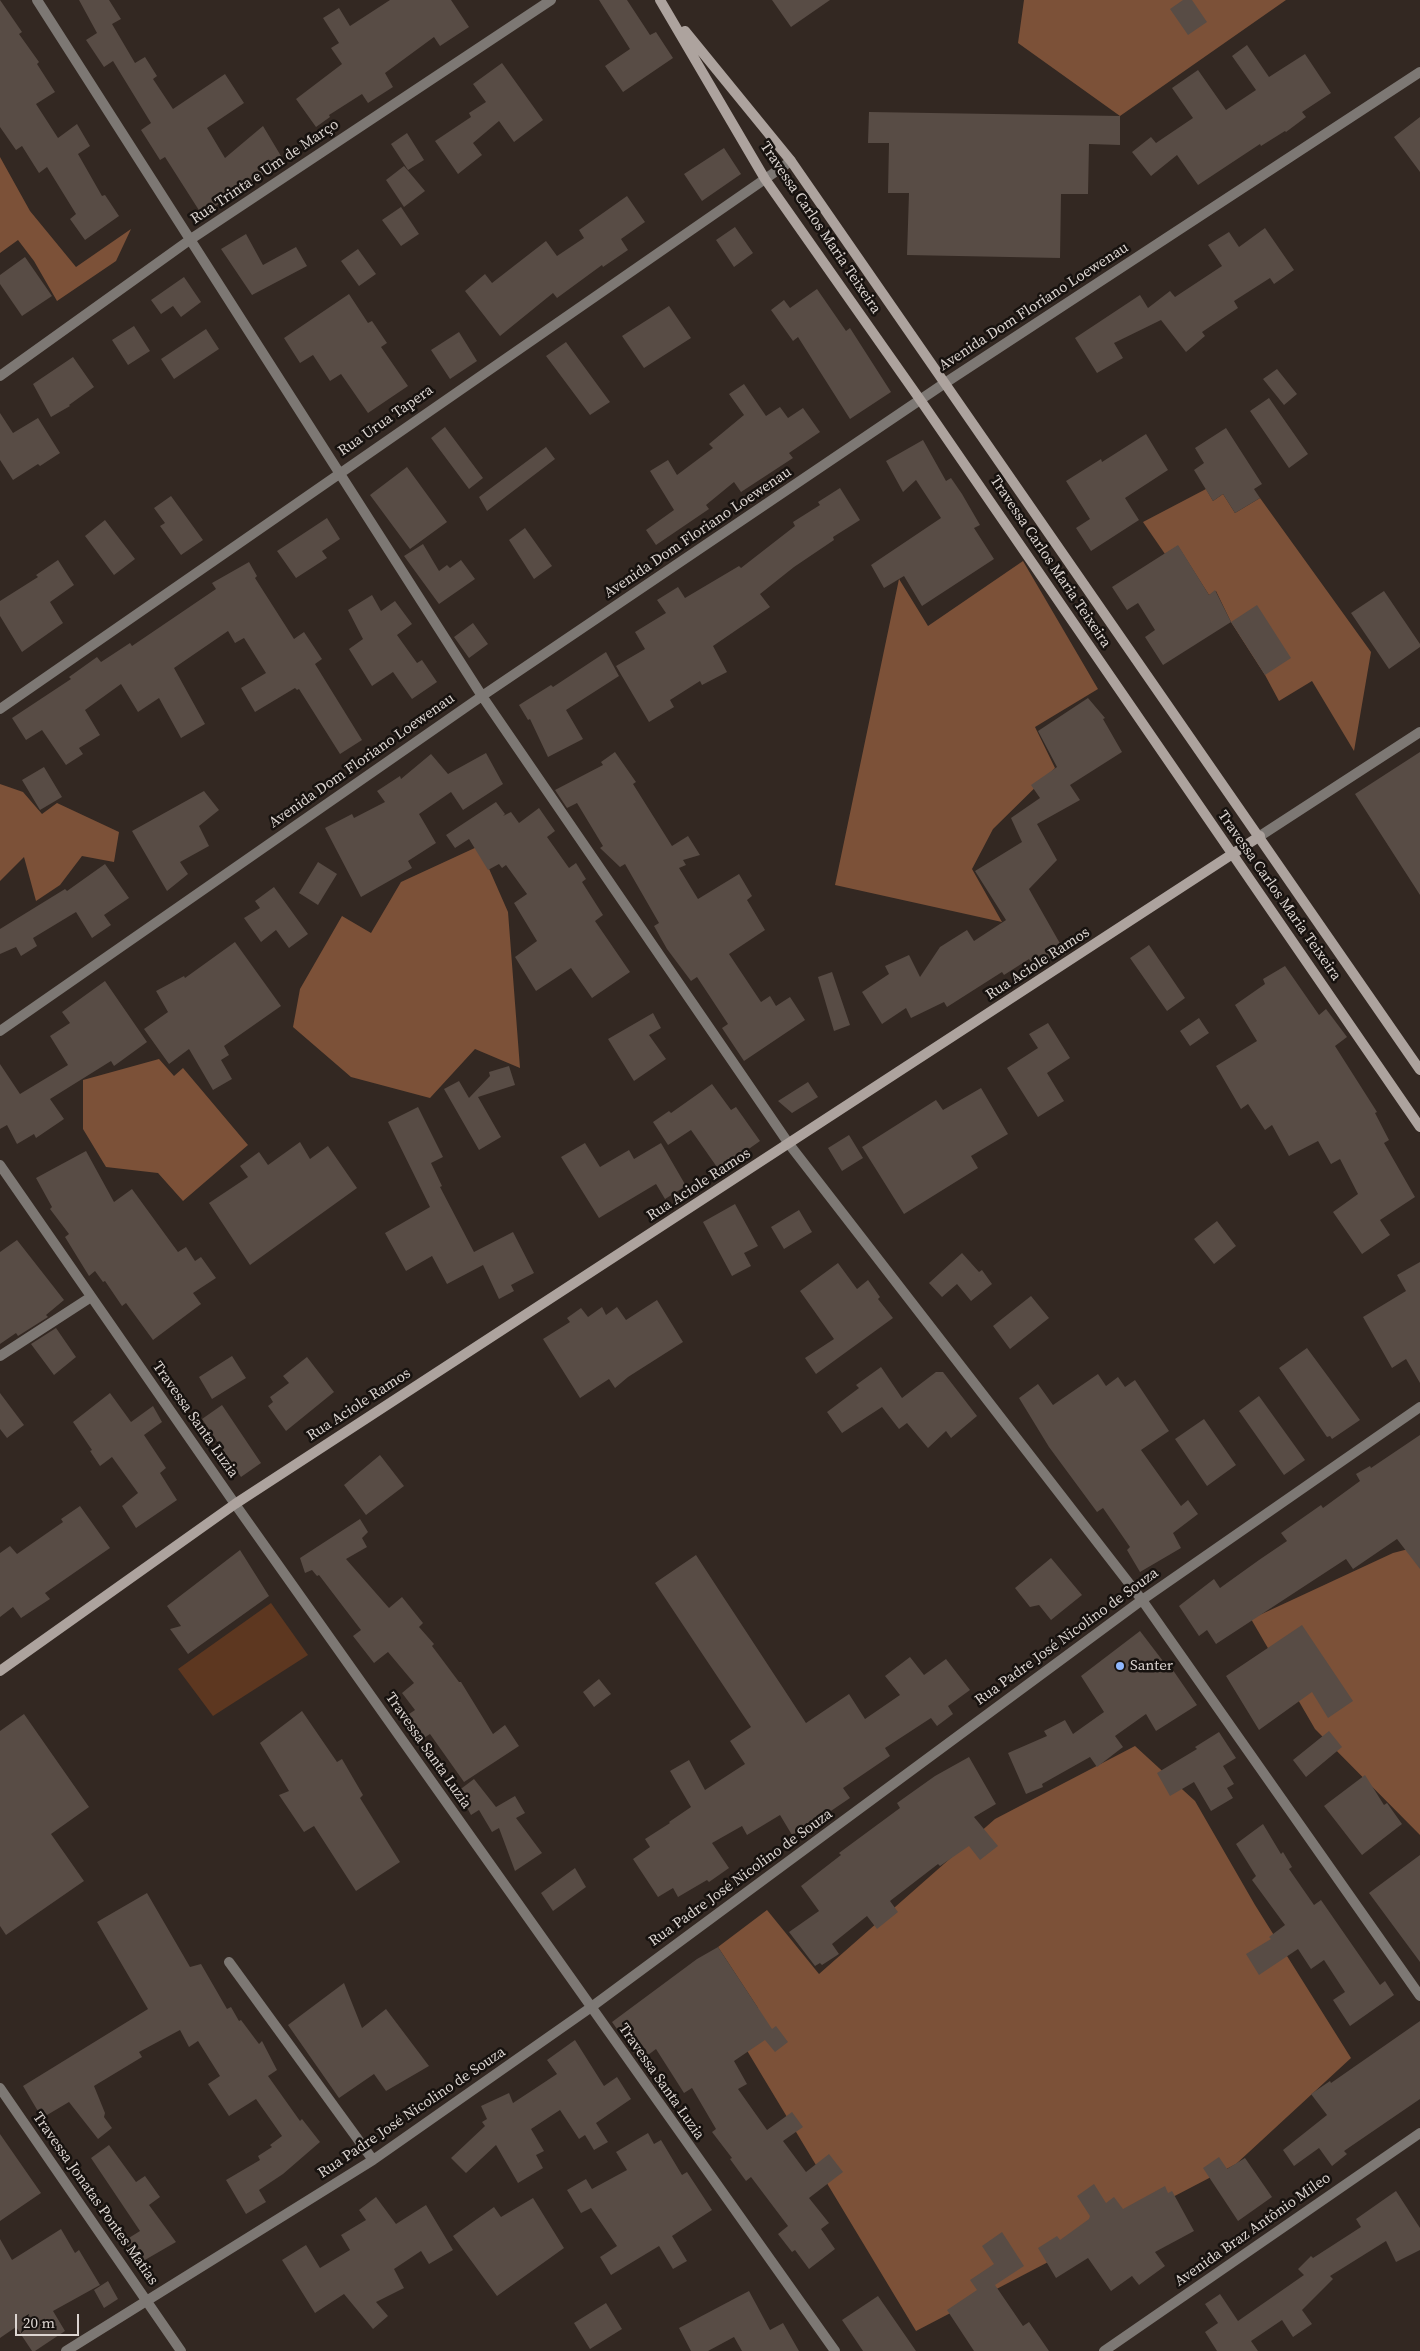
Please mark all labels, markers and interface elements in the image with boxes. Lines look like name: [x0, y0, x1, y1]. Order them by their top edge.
street label: Rua Trinta e Um de Março: [188, 116, 342, 228]
street label: Travessa Carlos Maria Teixeira: [756, 139, 884, 317]
street label: Avenida Dom Floriano Loewenau: [936, 239, 1132, 375]
street label: Rua Urua Tapera: [335, 381, 437, 461]
street label: Avenida Dom Floriano Loewenau: [601, 463, 795, 603]
street label: Travessa Carlos Maria Teixeira: [986, 473, 1114, 651]
street label: Avenida Dom Floriano Loewenau: [266, 690, 458, 832]
street label: Travessa Carlos Maria Teixeira: [1213, 807, 1345, 985]
street label: Rua Aciole Ramos: [983, 924, 1093, 1004]
street label: Rua Aciole Ramos: [644, 1145, 754, 1225]
street label: Travessa Santa Luzia: [148, 1358, 242, 1482]
street label: Rua Aciole Ramos: [304, 1365, 414, 1445]
street label: Rua Padre José Nicolino de Souza: [972, 1564, 1162, 1710]
place label: Santer: [1130, 1657, 1173, 1675]
marker: Santer: [1114, 1660, 1126, 1672]
street label: Travessa Santa Luzia: [381, 1689, 475, 1813]
street label: Rua Padre José Nicolino de Souza: [646, 1805, 836, 1951]
street label: Travessa Santa Luzia: [614, 2020, 708, 2144]
street label: Rua Padre José Nicolino de Souza: [315, 2043, 509, 2183]
street label: Travessa Jonatas Pontes Matias: [28, 2109, 162, 2289]
street label: Avenida Braz Antônio Mileo: [1172, 2169, 1334, 2291]
scale bar: [18, 2304, 81, 2336]
text: 20 m: [23, 2312, 55, 2333]

